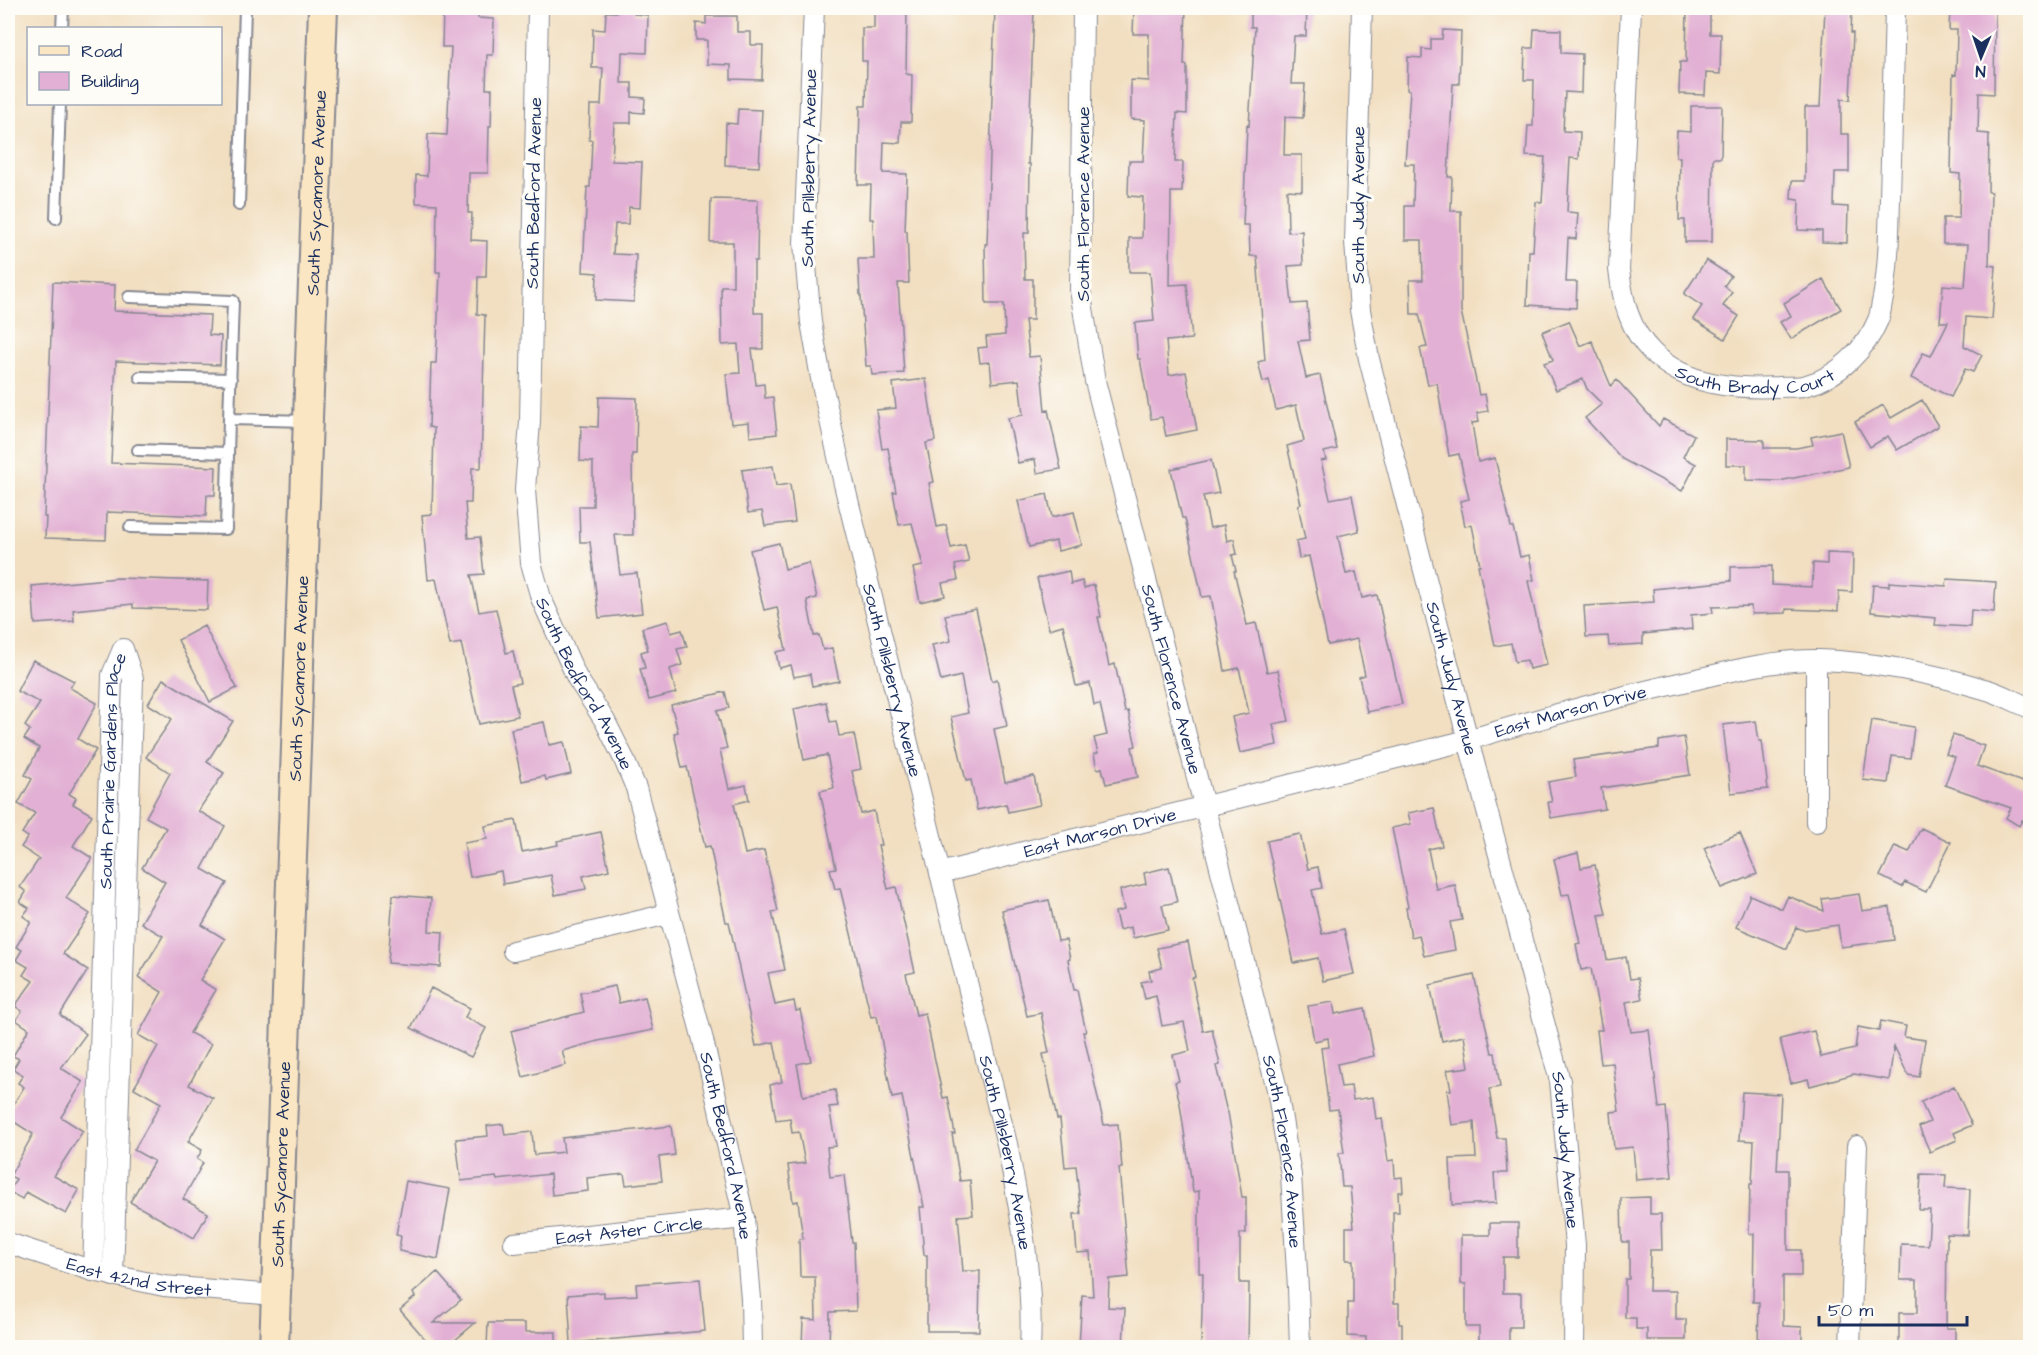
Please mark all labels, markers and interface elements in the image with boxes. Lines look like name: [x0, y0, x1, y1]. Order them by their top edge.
legend: [27, 27, 222, 105]
north arrow: [1951, 27, 2011, 87]
text: Road: [81, 39, 122, 64]
text: N: [1975, 60, 1986, 82]
street label: South Pillsberry Avenue: [795, 68, 824, 267]
text: Building: [81, 69, 139, 95]
street label: South Sycamore Avenue: [300, 89, 333, 296]
street label: South Bedford Avenue: [520, 97, 548, 289]
street label: South Florence Avenue: [1071, 106, 1096, 302]
street label: South Judy Avenue: [1346, 126, 1372, 284]
street label: South Brady Court: [1673, 356, 1835, 378]
text: South Brady Court: [1671, 359, 1840, 401]
street label: South Sycamore Avenue: [282, 575, 315, 782]
street label: South Pillsberry Avenue: [857, 581, 928, 780]
street label: South Florence Avenue: [1135, 581, 1208, 777]
street label: South Bedford Avenue: [530, 593, 640, 774]
street label: South Judy Avenue: [1420, 599, 1484, 758]
street label: South Prairie Gardens Place: [93, 648, 133, 889]
street label: East Marson Drive: [1492, 679, 1649, 744]
street label: East Marson Drive: [1021, 801, 1179, 864]
street label: South Bedford Avenue: [694, 1049, 758, 1241]
street label: South Florence Avenue: [1256, 1052, 1308, 1249]
street label: South Pillsberry Avenue: [973, 1053, 1038, 1252]
street label: South Sycamore Avenue: [264, 1061, 297, 1267]
street label: South Judy Avenue: [1545, 1068, 1586, 1230]
street label: East Aster Circle: [555, 1210, 704, 1251]
street label: East 42nd Street: [63, 1251, 213, 1302]
scale bar: [1819, 1289, 1968, 1327]
text: 50 m: [1828, 1298, 1873, 1323]

